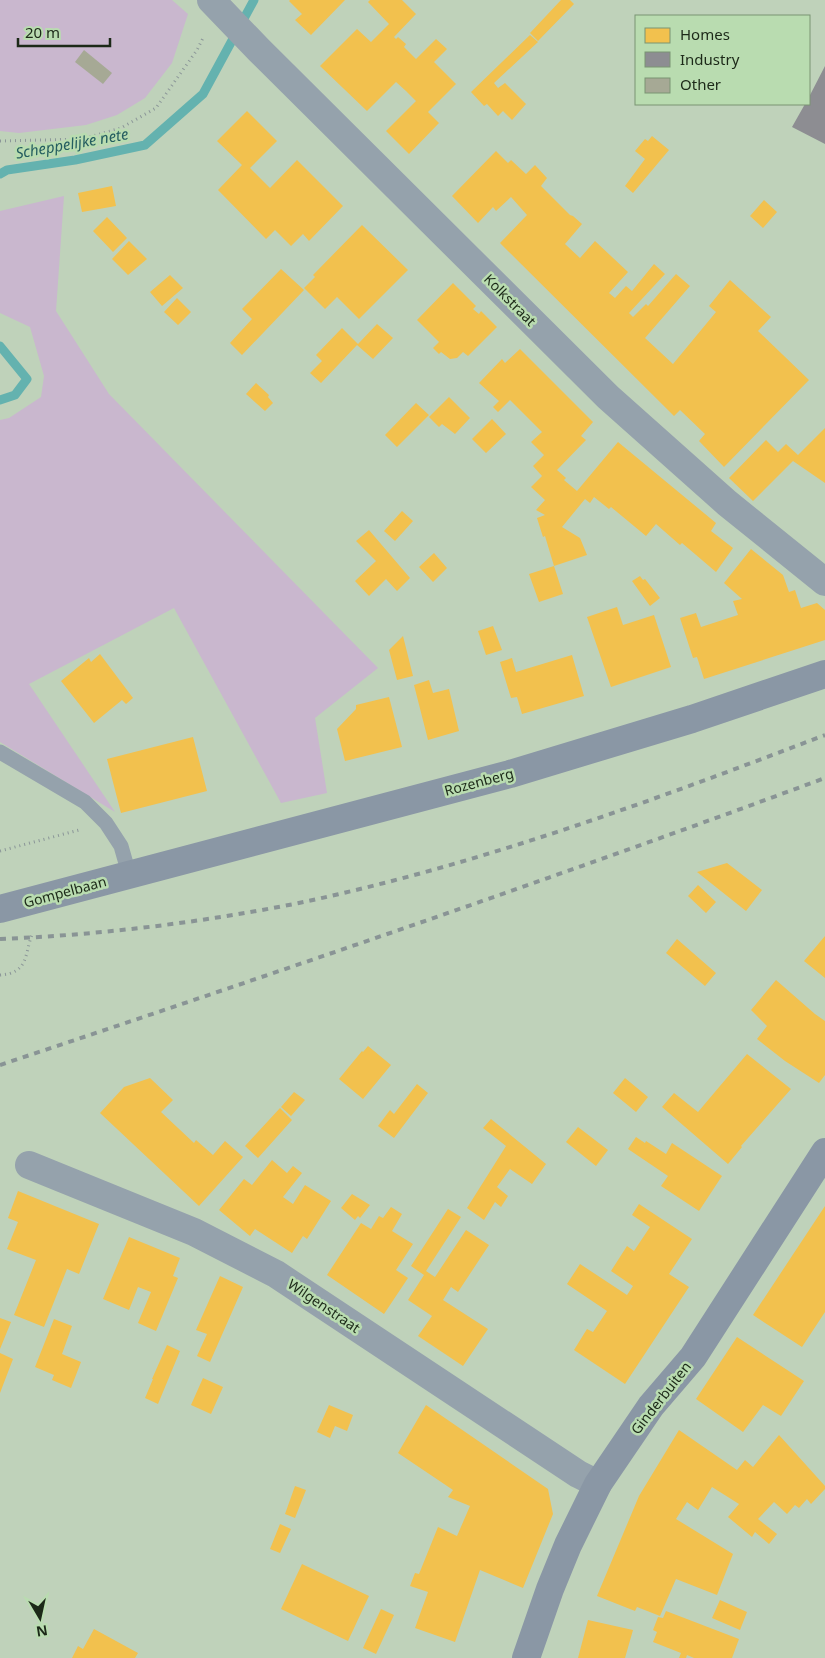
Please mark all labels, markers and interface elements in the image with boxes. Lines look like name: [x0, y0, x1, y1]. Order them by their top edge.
scale bar: [18, 15, 110, 47]
legend: [635, 15, 810, 105]
text: 20 m: [25, 22, 60, 42]
text: Homes: [680, 24, 730, 44]
text: Industry: [680, 49, 740, 69]
text: Other: [680, 74, 721, 94]
water label: Scheppelijke nete: [14, 123, 130, 163]
street label: Kolkstraat: [480, 270, 540, 330]
street label: Rozenberg: [442, 763, 516, 800]
street label: Gompelbaan: [21, 871, 108, 912]
street label: Wilgenstraat: [284, 1274, 364, 1337]
street label: Ginderbuiten: [626, 1357, 695, 1438]
north arrow: [15, 1593, 65, 1643]
text: N: [35, 1621, 49, 1642]

